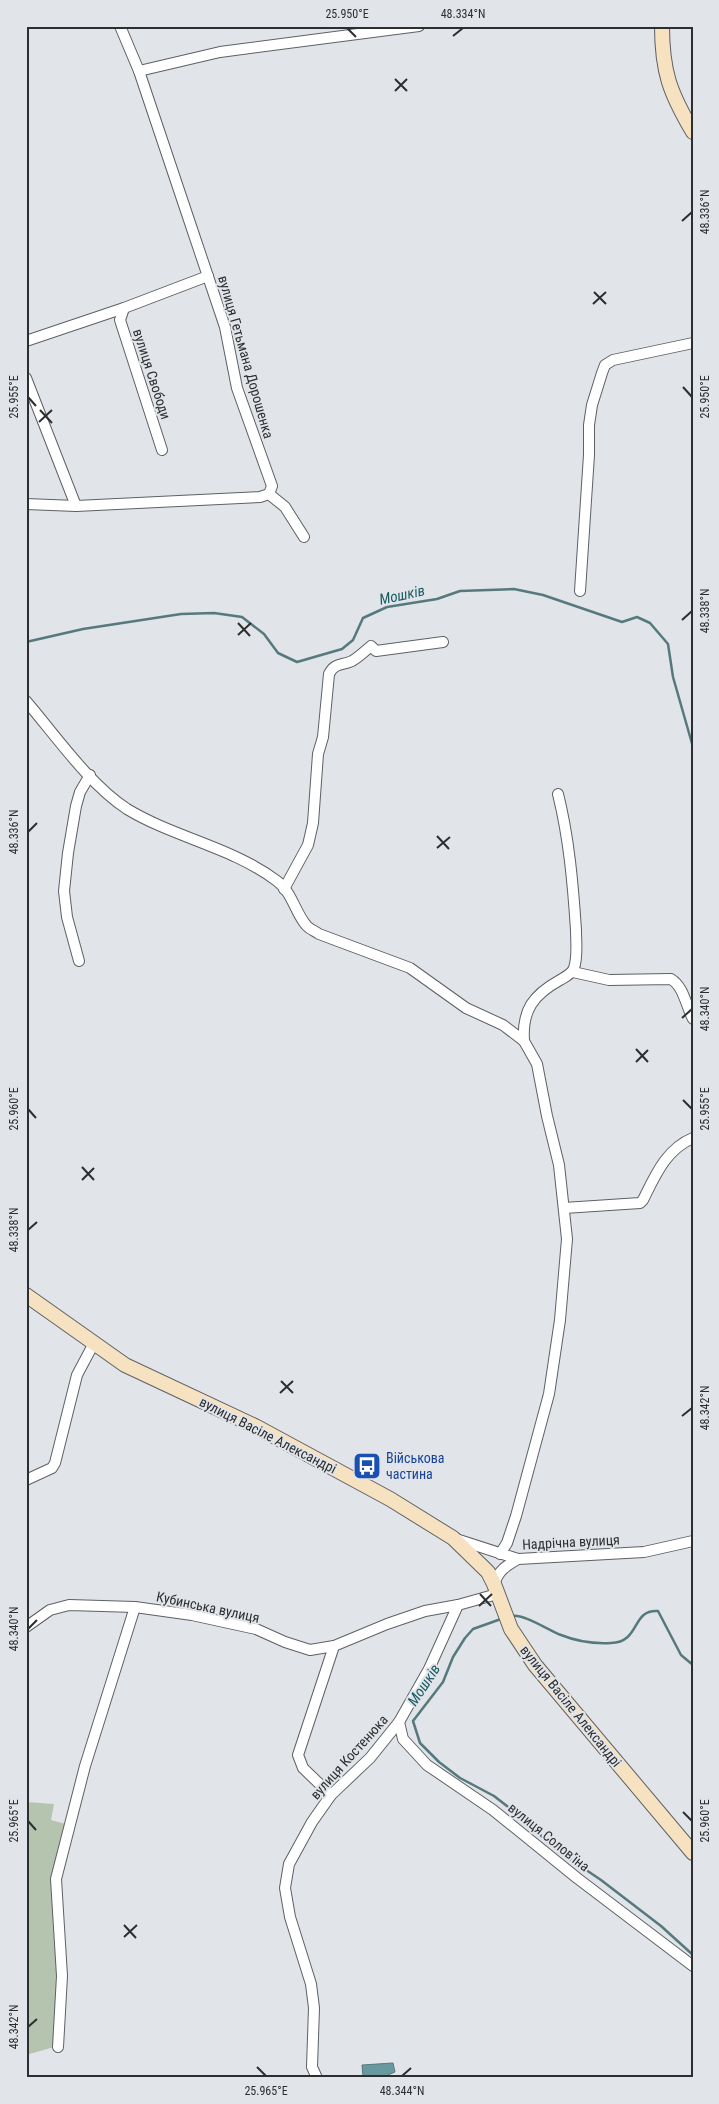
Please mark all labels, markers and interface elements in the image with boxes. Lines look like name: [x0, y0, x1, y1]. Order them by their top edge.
text: 25.950°E: [325, 7, 369, 21]
text: 48.334°N: [441, 7, 485, 21]
text: 48.336°N: [698, 190, 712, 234]
street label: вулиця Гетьмана Дорошенка: [215, 274, 277, 440]
street label: вулиця Свободи: [130, 327, 174, 421]
text: 25.955°E: [7, 375, 21, 419]
text: 25.950°E: [698, 375, 712, 419]
water label: Мошків: [378, 581, 426, 609]
text: 48.338°N: [698, 589, 712, 633]
text: 48.336°N: [7, 810, 21, 854]
text: 48.340°N: [698, 987, 712, 1031]
text: 25.960°E: [7, 1087, 21, 1131]
text: 25.955°E: [698, 1087, 712, 1131]
text: 48.338°N: [7, 1208, 21, 1252]
text: 48.342°N: [698, 1386, 712, 1430]
street label: вулиця Васіле Александрі: [197, 1393, 339, 1477]
place label: Військова частина: [386, 1450, 445, 1482]
bus stop icon: Військова частина: [352, 1451, 382, 1481]
street label: Надрічна вулиця: [522, 1531, 620, 1553]
street label: Кубинська вулиця: [155, 1588, 261, 1626]
text: 48.340°N: [7, 1607, 21, 1651]
street label: вулиця Васіле Александрі: [517, 1642, 625, 1770]
water label: Мошків: [404, 1661, 444, 1709]
street label: вулиця Костенюка: [307, 1712, 391, 1802]
text: 25.965°E: [7, 1799, 21, 1843]
street label: вулиця Солов'їна: [505, 1799, 593, 1875]
text: 25.960°E: [698, 1799, 712, 1843]
text: 48.342°N: [7, 2005, 21, 2049]
text: 25.965°E: [244, 2084, 288, 2098]
text: 48.344°N: [380, 2084, 424, 2098]

